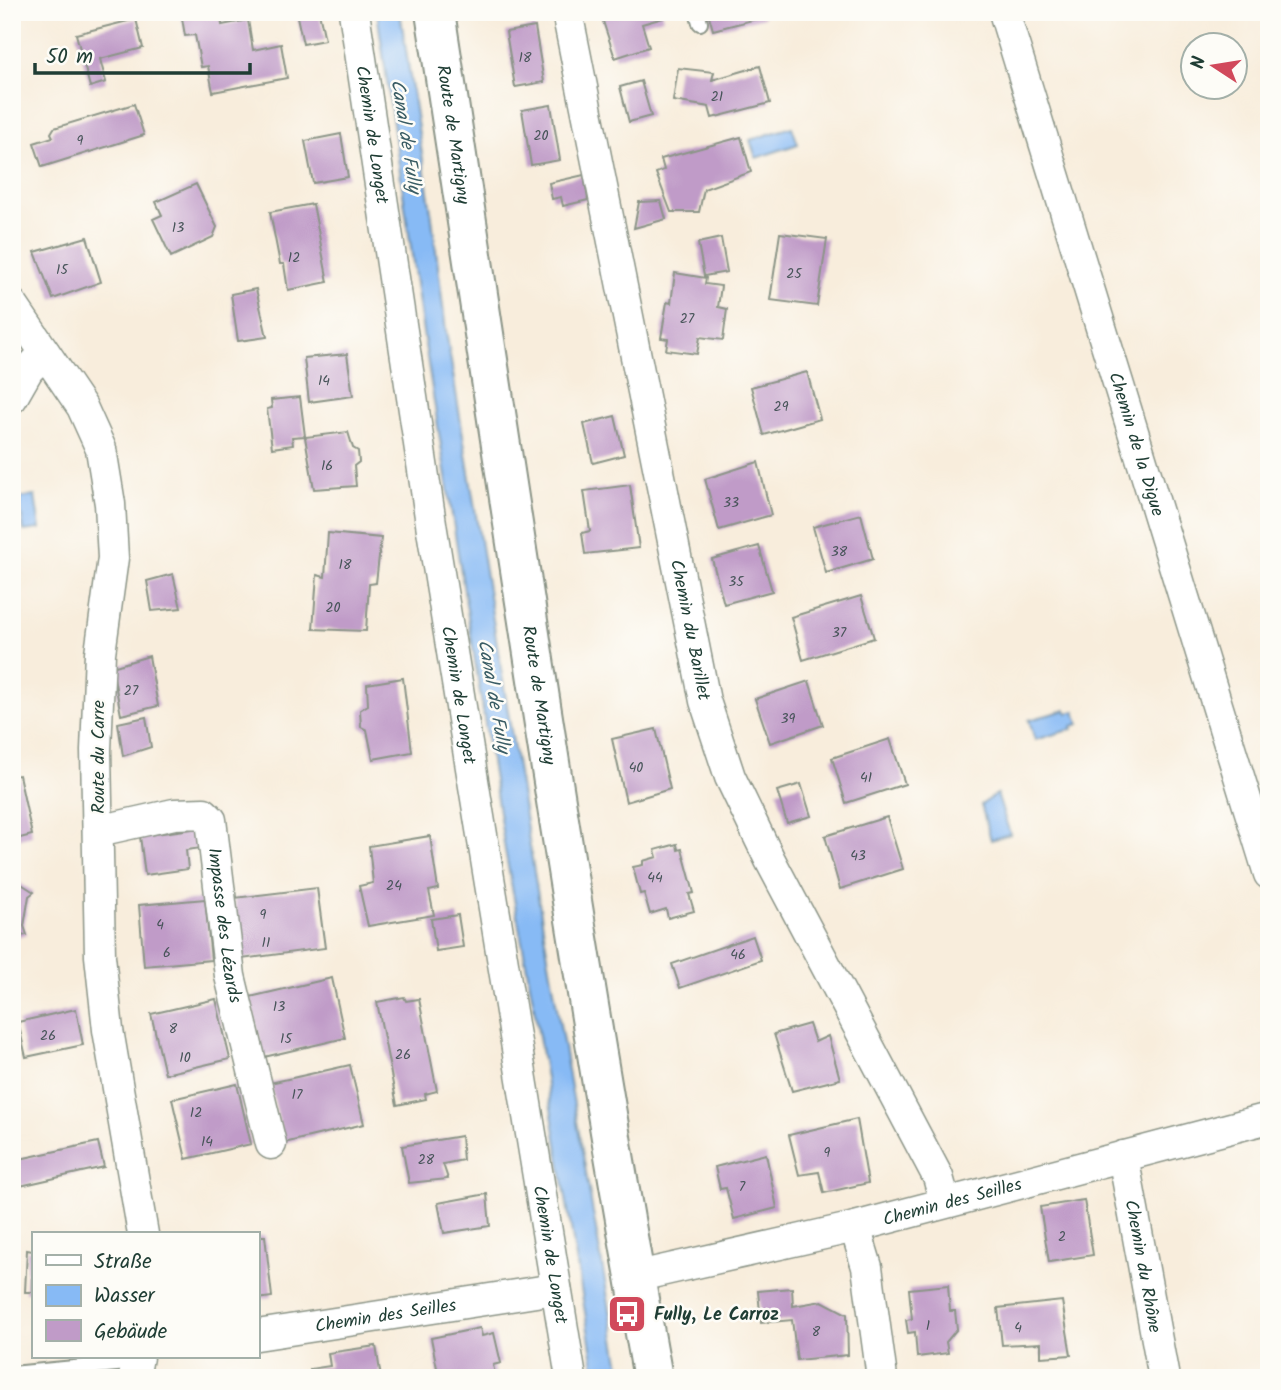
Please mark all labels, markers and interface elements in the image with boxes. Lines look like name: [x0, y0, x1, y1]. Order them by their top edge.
scale bar: [35, 32, 250, 76]
north arrow: [1180, 32, 1250, 102]
text: 50 m: [46, 41, 93, 74]
house number: 18: [519, 47, 532, 69]
text: N: [1183, 54, 1215, 72]
street label: Route de Martigny: [427, 63, 477, 207]
street label: Chemin de Longet: [346, 64, 396, 207]
water label: Canal de Fully: [381, 77, 429, 198]
house number: 21: [711, 86, 723, 108]
house number: 20: [533, 125, 549, 147]
house number: 9: [77, 130, 84, 152]
house number: 13: [172, 217, 184, 239]
house number: 12: [288, 247, 300, 269]
house number: 15: [56, 259, 69, 281]
house number: 25: [786, 263, 803, 285]
house number: 27: [680, 308, 695, 330]
street label: Chemin de la Digue: [1100, 369, 1171, 520]
house number: 14: [318, 370, 330, 392]
house number: 29: [774, 396, 789, 418]
house number: 16: [321, 455, 333, 477]
house number: 33: [723, 492, 739, 514]
house number: 38: [831, 541, 848, 563]
house number: 18: [339, 554, 352, 576]
street label: Chemin du Barillet: [661, 557, 718, 704]
house number: 35: [728, 571, 745, 593]
house number: 20: [325, 597, 341, 619]
house number: 37: [832, 622, 847, 644]
street label: Chemin de Longet: [432, 624, 483, 767]
street label: Route de Martigny: [513, 624, 563, 767]
water label: Canal de Fully: [468, 637, 518, 758]
house number: 27: [124, 680, 139, 702]
street label: Route du Carre: [85, 700, 114, 814]
house number: 39: [781, 708, 796, 730]
house number: 40: [629, 757, 643, 779]
house number: 41: [860, 767, 872, 789]
house number: 43: [850, 845, 866, 867]
street label: Impasse des Lézards: [199, 846, 249, 1007]
house number: 44: [647, 867, 663, 889]
house number: 24: [386, 875, 402, 897]
house number: 9: [260, 904, 267, 926]
house number: 4: [156, 914, 164, 936]
house number: 11: [262, 932, 270, 954]
house number: 6: [163, 942, 171, 964]
house number: 46: [730, 944, 746, 966]
house number: 13: [273, 996, 285, 1018]
house number: 8: [169, 1018, 178, 1040]
house number: 26: [40, 1025, 56, 1047]
house number: 15: [280, 1028, 293, 1050]
house number: 26: [395, 1044, 411, 1066]
house number: 10: [179, 1047, 191, 1069]
house number: 17: [292, 1084, 303, 1106]
house number: 12: [190, 1102, 202, 1124]
house number: 14: [201, 1131, 213, 1153]
house number: 9: [824, 1142, 831, 1164]
house number: 28: [418, 1149, 435, 1171]
street label: Chemin des Seilles: [880, 1171, 1025, 1235]
house number: 7: [739, 1176, 746, 1198]
street label: Chemin de Longet: [524, 1184, 575, 1327]
street label: Chemin du Rhône: [1115, 1197, 1168, 1335]
house number: 2: [1058, 1226, 1066, 1248]
legend: [32, 1232, 259, 1358]
text: Straße: [94, 1246, 152, 1279]
text: Wasser: [94, 1280, 156, 1313]
street label: Chemin des Seilles: [313, 1291, 459, 1342]
bus stop icon: Fully, Le Carroz: [606, 1293, 648, 1335]
place label: Fully, Le Carroz: [654, 1301, 779, 1330]
house number: 1: [926, 1315, 930, 1337]
text: Gebäude: [94, 1316, 168, 1349]
house number: 4: [1014, 1317, 1022, 1339]
house number: 8: [812, 1321, 821, 1343]

